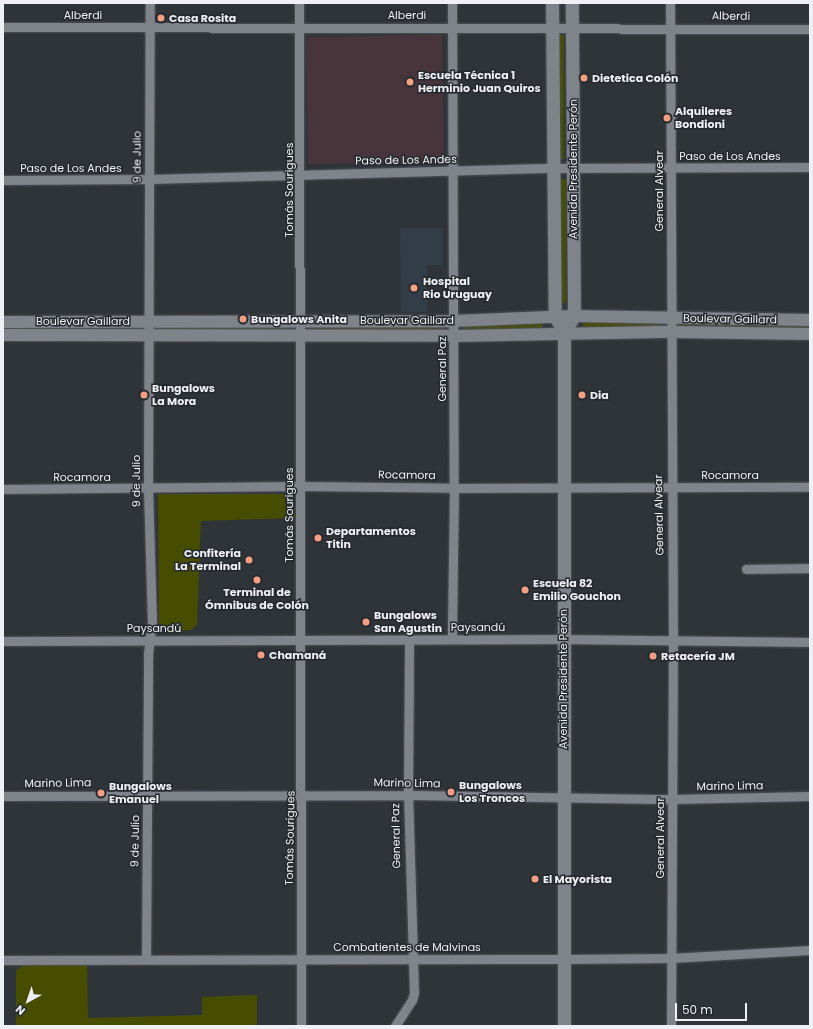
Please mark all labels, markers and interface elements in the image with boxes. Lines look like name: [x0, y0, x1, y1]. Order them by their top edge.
street label: Alberdi: [64, 8, 102, 22]
street label: Alberdi: [388, 8, 426, 22]
street label: Alberdi: [712, 9, 750, 23]
place label: Casa Rosita: [169, 11, 236, 25]
marker: Casa Rosita: [156, 13, 166, 23]
place label: Escuela Técnica 1 Herminio Juan Quiros: [418, 69, 541, 95]
place label: Dietetica Colón: [592, 71, 678, 85]
marker: Dietetica Colón: [579, 73, 589, 83]
marker: Escuela Técnica 1 Herminio Juan Quiros: [405, 77, 415, 87]
street label: Avenida Presidente Perón: [566, 99, 580, 239]
place label: Alquileres Bondioni: [675, 105, 732, 131]
marker: Alquileres Bondioni: [662, 113, 672, 123]
street label: 9 de Julio: [130, 131, 144, 183]
street label: Tomás Sourigues: [282, 143, 296, 237]
street label: Paso de Los Andes: [679, 149, 781, 163]
street label: General Alvear: [652, 150, 666, 232]
street label: Paso de Los Andes: [355, 153, 457, 167]
street label: Paso de Los Andes: [20, 161, 122, 175]
place label: Hospital Rio Uruguay: [423, 275, 492, 301]
marker: Hospital Rio Uruguay: [408, 282, 420, 294]
place label: Bungalows Anita: [251, 312, 347, 326]
street label: Boulevar Gaillard: [683, 312, 777, 326]
street label: Boulevar Gaillard: [360, 313, 454, 327]
street label: Boulevar Gaillard: [36, 314, 130, 328]
marker: Bungalows Anita: [238, 314, 248, 324]
street label: General Paz: [435, 336, 449, 402]
place label: Bungalows La Mora: [152, 382, 215, 408]
place label: Dia: [590, 388, 609, 402]
marker: Bungalows La Mora: [139, 390, 149, 400]
marker: Dia: [577, 390, 587, 400]
street label: 9 de Julio: [129, 455, 143, 507]
street label: Tomás Sourigues: [282, 468, 296, 562]
street label: Rocamora: [378, 468, 436, 482]
street label: Rocamora: [701, 468, 759, 482]
street label: Rocamora: [53, 470, 111, 484]
street label: General Alvear: [652, 474, 666, 556]
place label: Departamentos Titin: [326, 525, 416, 551]
marker: Departamentos Titin: [313, 533, 323, 543]
place label: Confitería La Terminal: [175, 547, 241, 573]
marker: Confitería La Terminal: [244, 555, 254, 565]
marker: Terminal de Ómnibus de Colón: [252, 575, 262, 585]
place label: Escuela 82 Emilio Gouchon: [533, 577, 621, 603]
marker: Escuela 82 Emilio Gouchon: [520, 585, 530, 595]
place label: Terminal de Ómnibus de Colón: [205, 586, 309, 612]
place label: Bungalows San Agustin: [374, 609, 442, 635]
street label: Avenida Presidente Perón: [556, 609, 570, 749]
marker: Bungalows San Agustin: [361, 617, 371, 627]
street label: Paysandú: [451, 620, 505, 634]
street label: Paysandú: [127, 621, 181, 635]
place label: Chamaná: [269, 648, 326, 662]
place label: Retacería JM: [661, 649, 735, 663]
marker: Chamaná: [256, 650, 266, 660]
marker: Retacería JM: [648, 651, 658, 661]
street label: Marino Lima: [24, 776, 92, 790]
street label: Marino Lima: [373, 776, 441, 790]
place label: Bungalows Los Troncos: [459, 779, 525, 805]
street label: Marino Lima: [696, 779, 764, 793]
place label: Bungalows Emanuel: [109, 780, 172, 806]
marker: Bungalows Los Troncos: [446, 787, 456, 797]
marker: Bungalows Emanuel: [96, 788, 106, 798]
street label: Tomás Sourigues: [283, 790, 297, 886]
street label: General Alvear: [653, 797, 667, 879]
street label: General Paz: [389, 803, 403, 869]
street label: 9 de Julio: [128, 815, 142, 867]
place label: El Mayorista: [543, 872, 612, 886]
marker: El Mayorista: [530, 874, 540, 884]
street label: Combatientes de Malvinas: [333, 940, 481, 954]
north arrow: [8, 981, 48, 1021]
scale bar: [677, 995, 749, 1021]
text: N: [12, 1001, 29, 1019]
text: 50 m: [682, 1001, 713, 1018]

